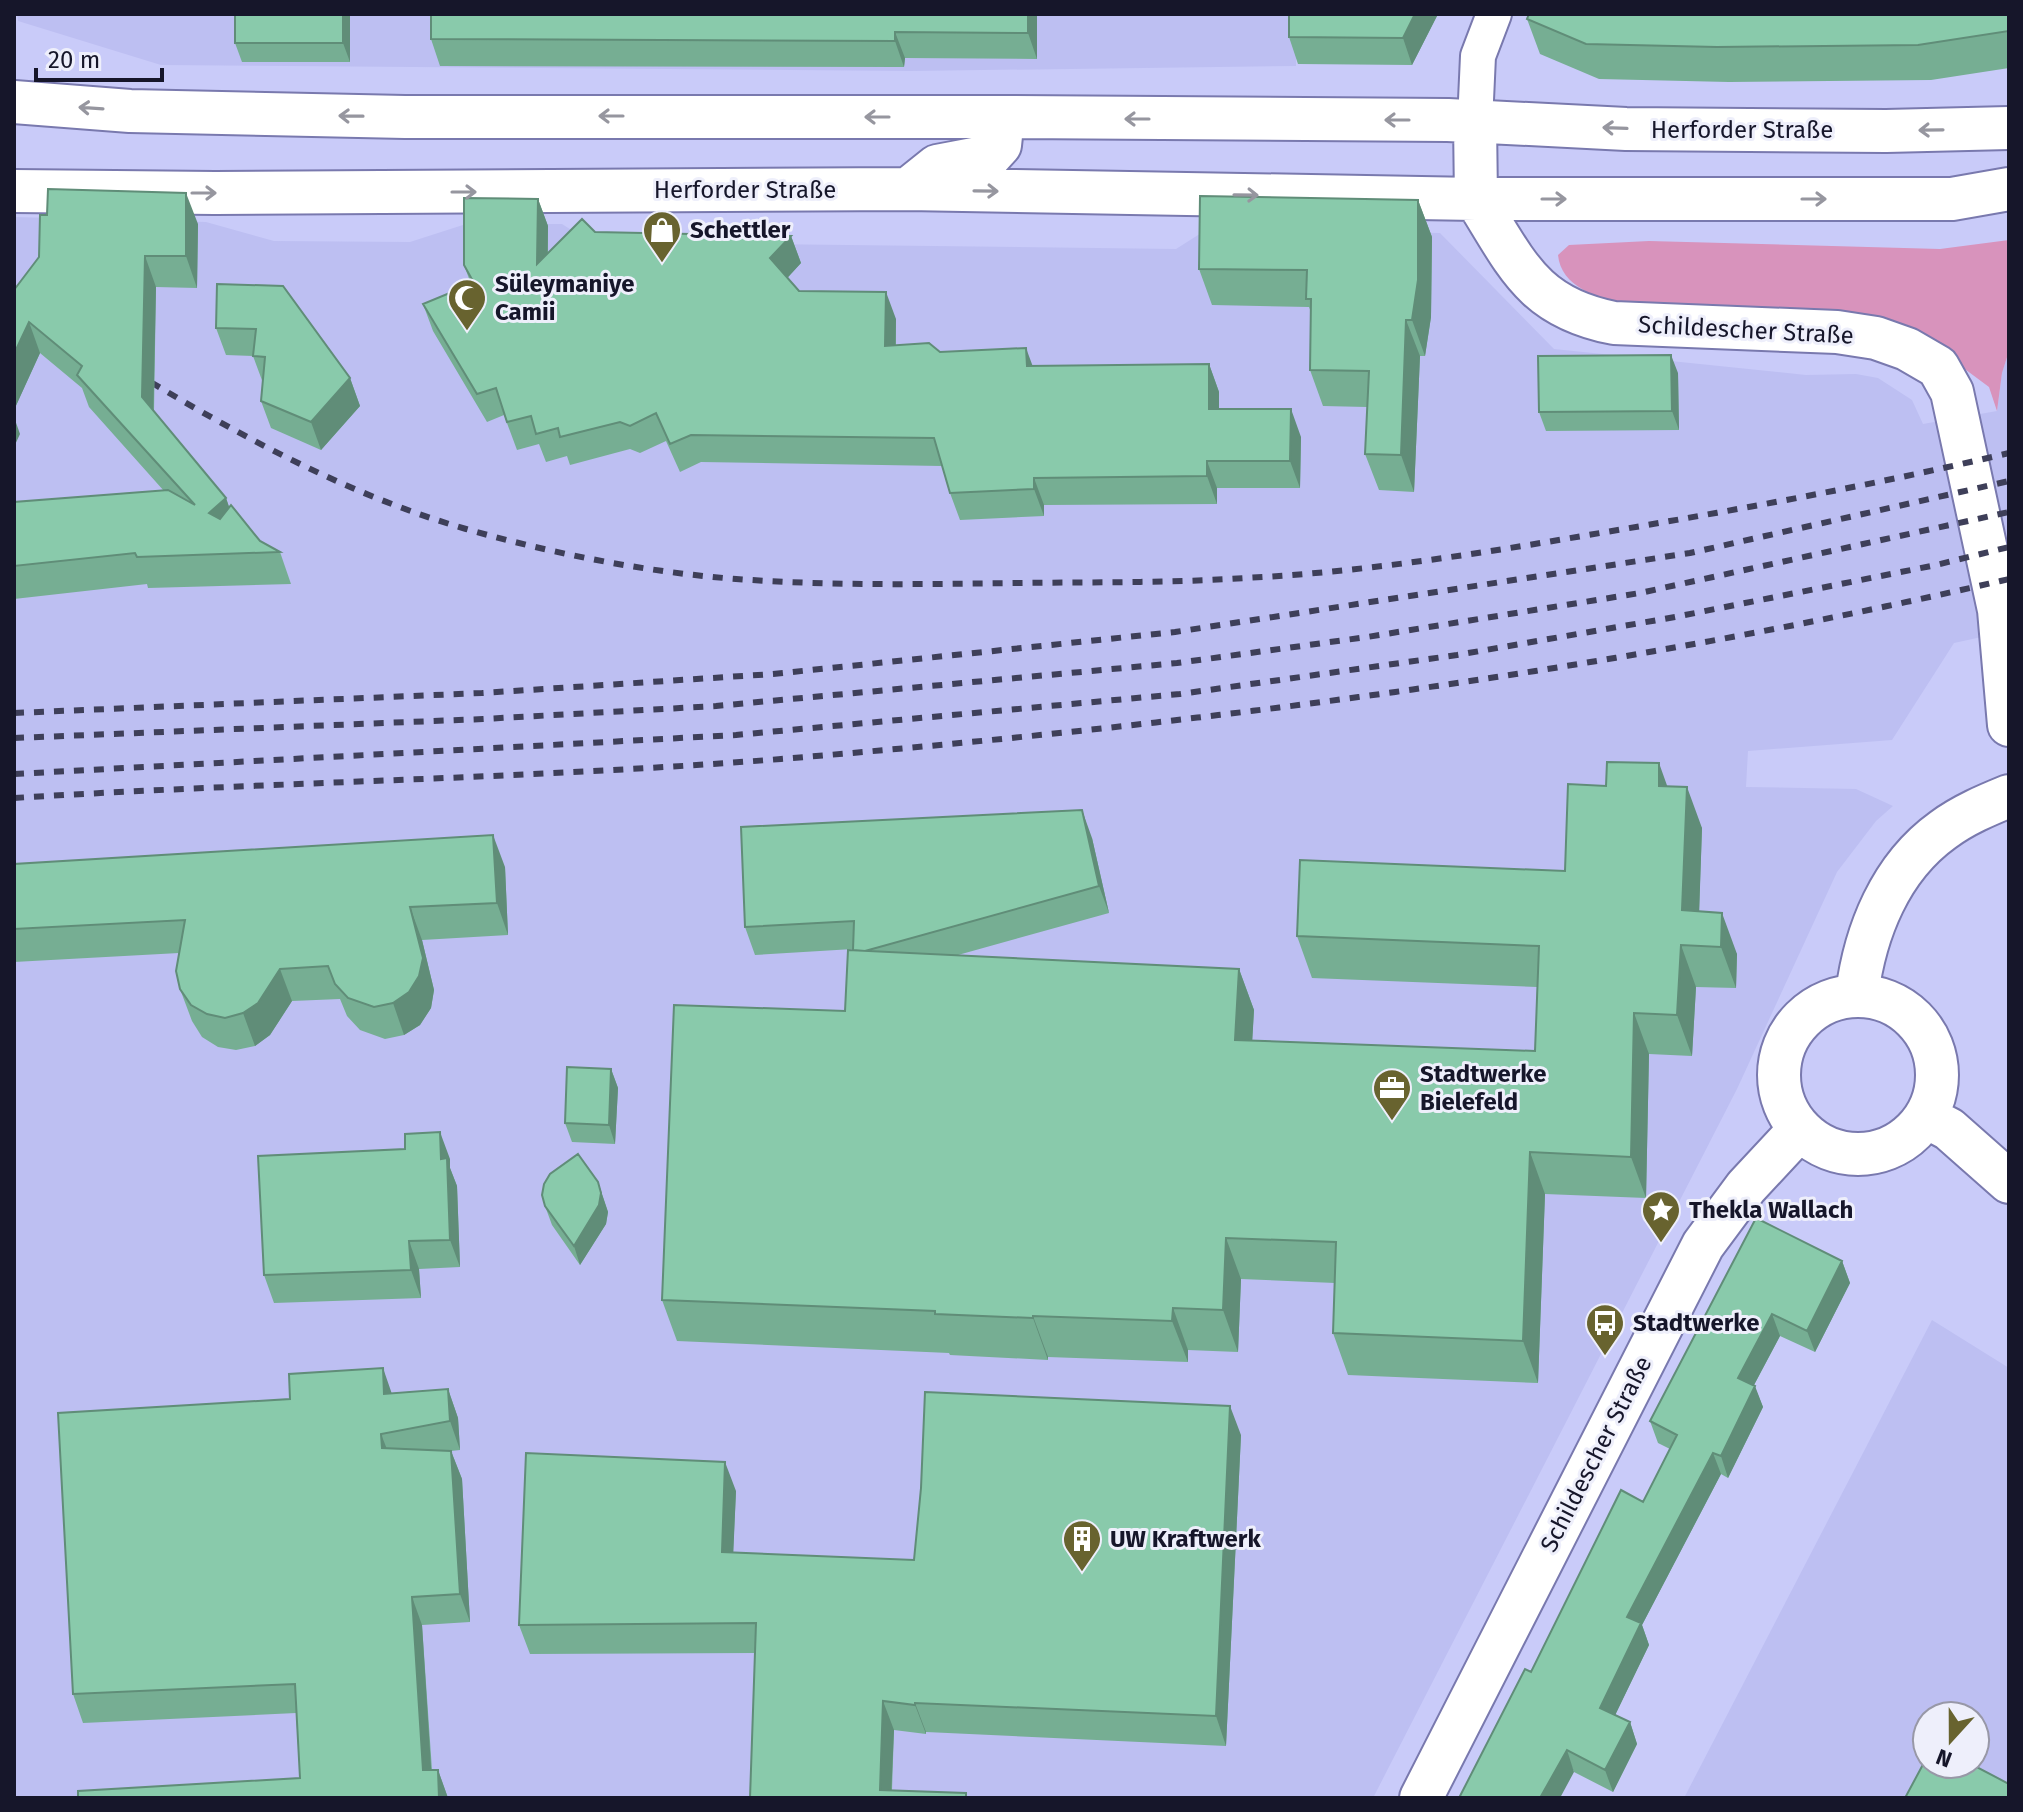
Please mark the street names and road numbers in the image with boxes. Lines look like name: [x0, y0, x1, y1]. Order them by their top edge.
street label: Herforder Straße: [1651, 116, 1833, 144]
street label: Herforder Straße: [654, 176, 836, 204]
street label: Schildescher Straße: [1638, 310, 1854, 350]
street label: Schildescher Straße: [1535, 1352, 1657, 1556]

